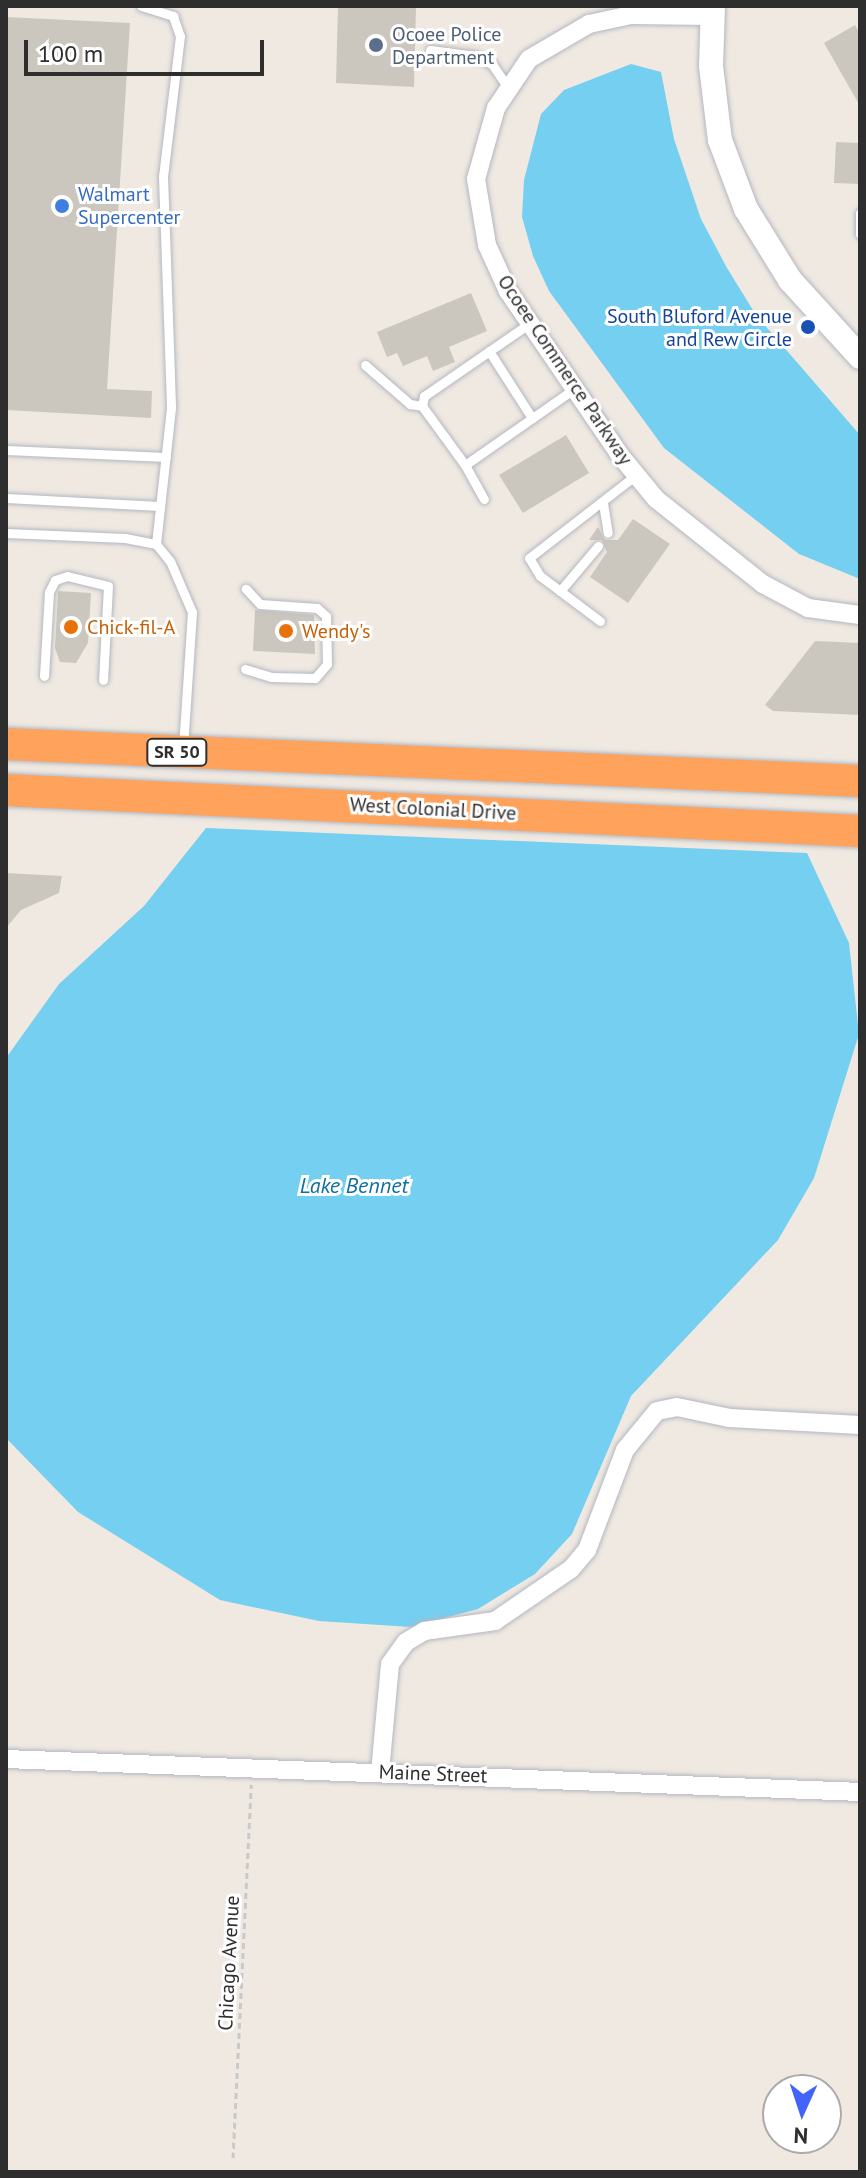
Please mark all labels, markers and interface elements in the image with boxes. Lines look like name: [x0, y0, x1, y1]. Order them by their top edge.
place label: Ocoee Police Department: [392, 22, 501, 69]
scale bar: [28, 24, 268, 74]
marker: Ocoee Police Department: [367, 36, 385, 54]
text: 100 m: [38, 38, 103, 69]
place label: Walmart Supercenter: [78, 182, 180, 229]
marker: Walmart Supercenter: [53, 197, 71, 215]
street label: Ocoee Commerce Parkway: [492, 270, 638, 470]
place label: South Bluford Avenue and Rew Circle: [606, 304, 792, 351]
marker: South Bluford Avenue and Rew Circle: [799, 318, 817, 336]
place label: Chick-fil-A: [87, 615, 175, 639]
marker: Chick-fil-A: [62, 618, 80, 636]
place label: Wendy's: [302, 619, 370, 643]
marker: Wendy's: [277, 622, 295, 640]
road number: SR 50: [145, 738, 209, 766]
street label: West Colonial Drive: [349, 793, 517, 825]
water label: Lake Bennet: [300, 1173, 408, 1199]
street label: Maine Street: [378, 1760, 488, 1788]
street label: Chicago Avenue: [213, 1895, 245, 2031]
north arrow: [762, 2074, 842, 2154]
text: N: [793, 2122, 809, 2150]

